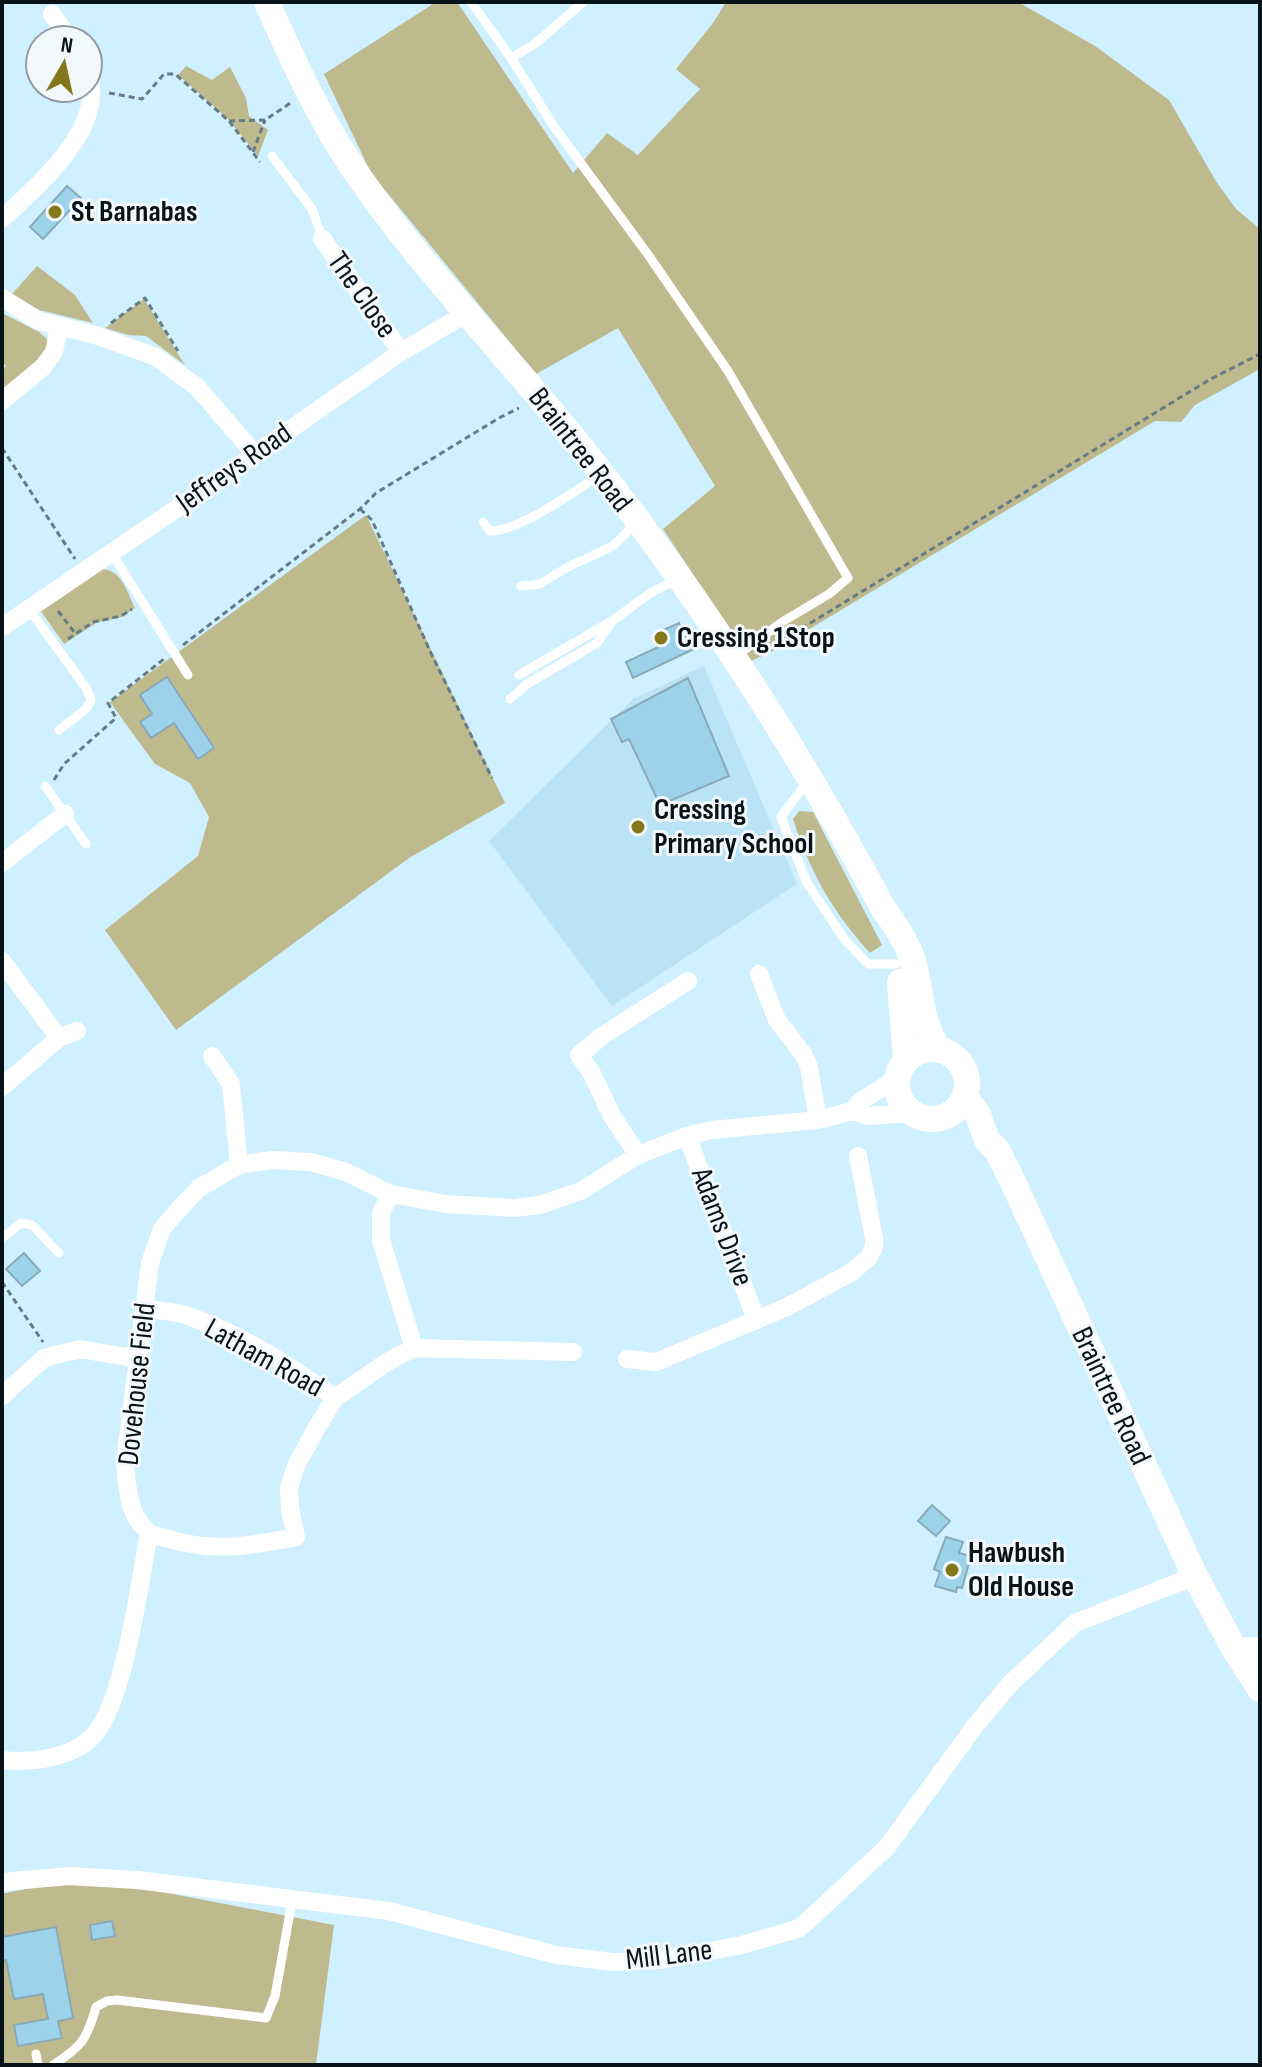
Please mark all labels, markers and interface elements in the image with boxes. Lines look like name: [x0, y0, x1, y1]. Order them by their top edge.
north arrow: [24, 24, 104, 104]
text: N: [59, 31, 75, 60]
place label: St Barnabas: [71, 194, 197, 230]
marker: St Barnabas: [46, 203, 64, 221]
street label: The Close: [319, 245, 405, 345]
street label: Braintree Road: [520, 381, 640, 519]
street label: Jeffreys Road: [169, 415, 299, 521]
place label: Cressing 1Stop: [677, 620, 835, 656]
marker: Cressing 1Stop: [652, 629, 670, 647]
place label: Cressing Primary School: [654, 792, 814, 862]
marker: Cressing Primary School: [629, 818, 647, 836]
street label: Adams Drive: [683, 1162, 761, 1291]
street label: Dovehouse Field: [111, 1301, 163, 1467]
street label: Latham Road: [198, 1311, 330, 1405]
street label: Braintree Road: [1063, 1321, 1159, 1471]
place label: Hawbush Old House: [968, 1535, 1074, 1605]
marker: Hawbush Old House: [943, 1561, 961, 1579]
street label: Mill Lane: [624, 1932, 714, 1978]

